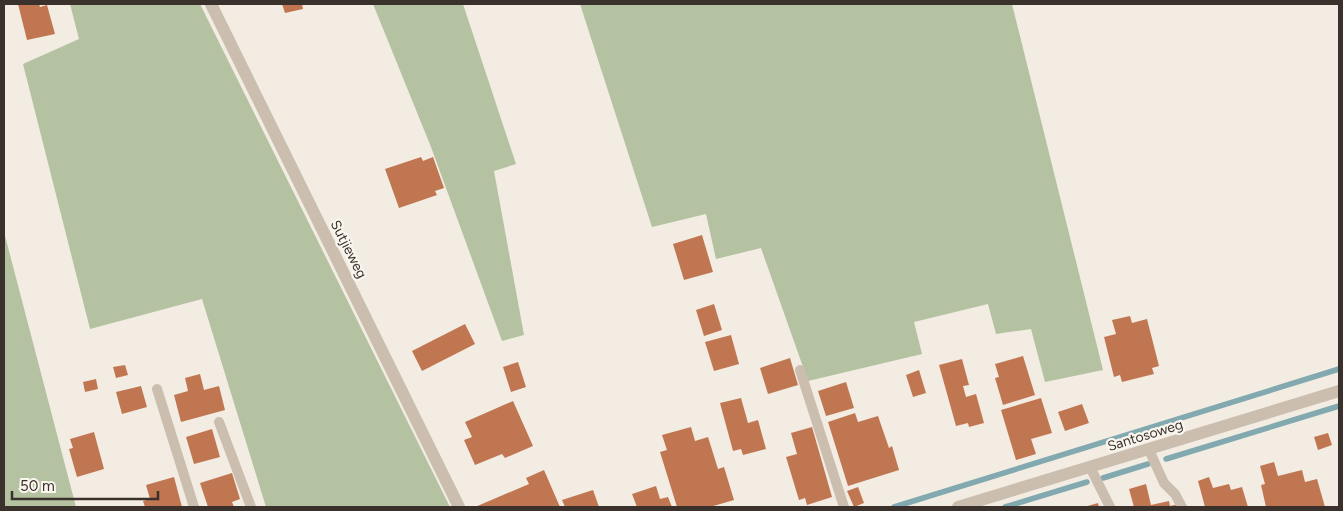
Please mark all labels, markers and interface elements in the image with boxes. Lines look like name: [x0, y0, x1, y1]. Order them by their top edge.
street label: Sutjieweg: [327, 217, 370, 281]
street label: Santosoweg: [1105, 416, 1185, 455]
scale bar: [12, 468, 159, 500]
text: 50 m: [20, 477, 55, 495]

